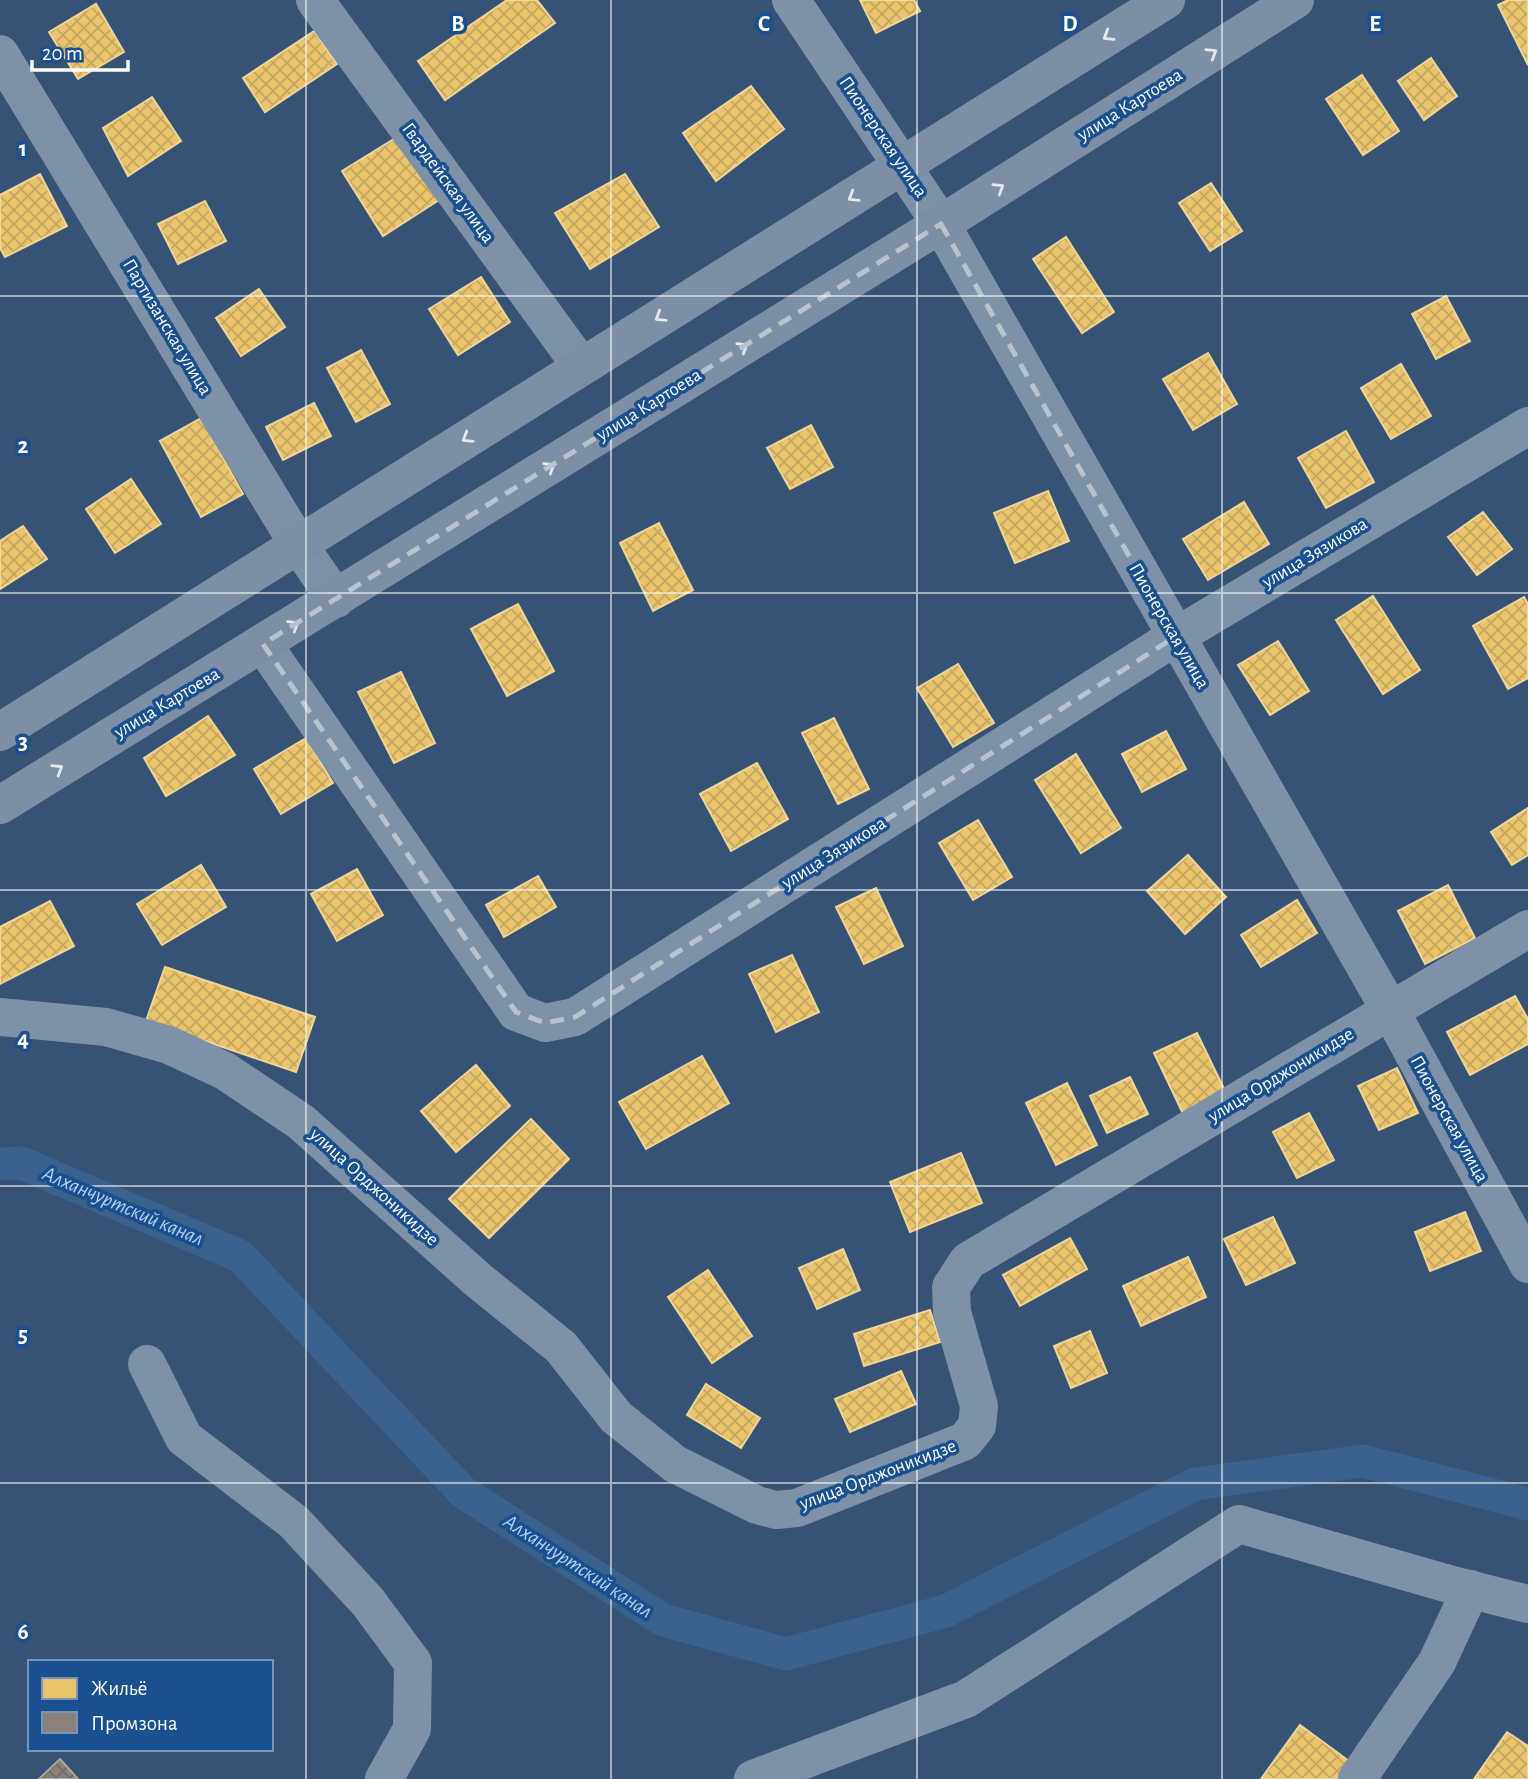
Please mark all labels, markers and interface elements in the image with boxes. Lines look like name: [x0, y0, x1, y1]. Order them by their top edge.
text: B: [451, 13, 465, 36]
text: C: [758, 13, 770, 36]
text: D: [1062, 13, 1078, 36]
text: E: [1369, 13, 1381, 36]
scale bar: [32, 28, 128, 72]
one-way arrow: [1103, 28, 1116, 41]
text: 20 m: [42, 43, 83, 64]
one-way arrow: [1204, 48, 1217, 61]
street label: улица Картоева: [1073, 65, 1186, 145]
street label: Пионерская улица: [836, 73, 931, 201]
street label: Гвардейская улица: [398, 119, 498, 247]
text: 1: [19, 138, 27, 161]
one-way arrow: [991, 183, 1004, 196]
one-way arrow: [848, 188, 861, 201]
street label: Партизанская улица: [119, 256, 215, 399]
one-way arrow: [655, 308, 668, 321]
one-way arrow: [736, 342, 749, 355]
street label: улица Картоева: [592, 365, 705, 445]
one-way arrow: [462, 429, 475, 442]
text: 2: [18, 435, 29, 458]
one-way arrow: [542, 462, 555, 475]
street label: улица Зязикова: [1258, 514, 1371, 592]
street label: Пионерская улица: [1125, 560, 1213, 692]
one-way arrow: [286, 620, 299, 633]
street label: улица Картоева: [110, 664, 223, 742]
text: 3: [18, 731, 28, 754]
one-way arrow: [51, 765, 64, 778]
street label: улица Зязикова: [778, 813, 890, 893]
street label: улица Орджоникидзе: [1204, 1024, 1357, 1126]
text: 4: [17, 1028, 29, 1051]
street label: Пионерская улица: [1406, 1052, 1492, 1186]
street label: улица Орджоникидзе: [305, 1124, 442, 1250]
water label: Алханчуртский канал: [38, 1162, 207, 1250]
text: 5: [18, 1324, 28, 1347]
street label: улица Орджоникидзе: [796, 1436, 959, 1514]
water label: Алханчуртский канал: [499, 1510, 656, 1623]
text: 6: [17, 1621, 29, 1644]
legend: [28, 1660, 273, 1751]
text: Жильё: [91, 1678, 147, 1699]
text: Промзона: [91, 1713, 178, 1734]

